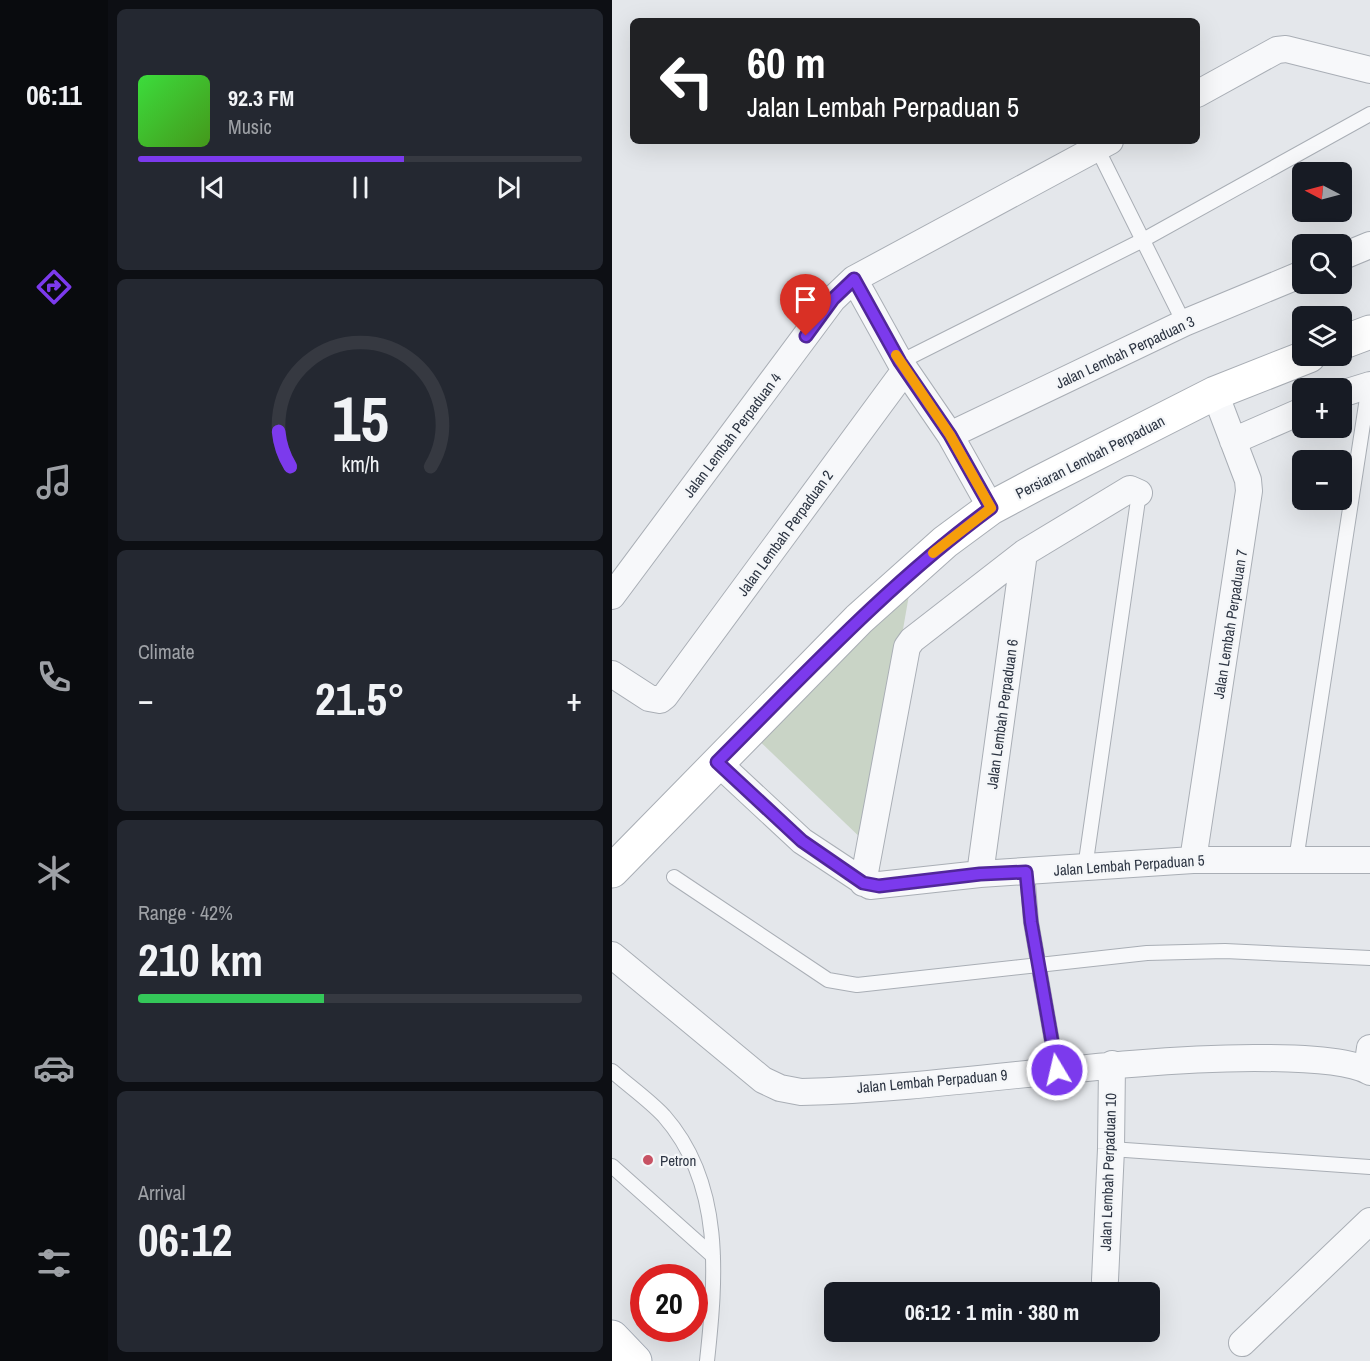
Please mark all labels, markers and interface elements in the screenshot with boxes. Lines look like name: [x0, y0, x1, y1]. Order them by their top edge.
text: 60 m: [747, 35, 826, 91]
icon: left: [648, 42, 726, 120]
text: 06:11: [26, 77, 82, 113]
text: 92.3 FM: [228, 83, 294, 113]
text: Jalan Lembah Perpaduan 5: [747, 89, 1019, 125]
text: Music: [228, 113, 272, 140]
north arrow: [1292, 162, 1352, 222]
map controls: [1292, 162, 1352, 510]
icon: previous: [196, 171, 229, 204]
icon: pause: [344, 171, 377, 204]
icon: next: [492, 171, 525, 204]
button: search: [1292, 234, 1352, 294]
icon: directions: [33, 266, 75, 308]
pin: [780, 274, 831, 336]
icon: arrive: [789, 283, 822, 316]
button: layers: [1292, 306, 1352, 366]
street label: Jalan Lembah Perpaduan 3: [1052, 310, 1198, 393]
street label: Jalan Lembah Perpaduan 4: [678, 368, 786, 502]
text: 15: [332, 376, 388, 460]
button: +: [1292, 378, 1352, 438]
street label: Persiaran Lembah Perpaduan: [1012, 410, 1168, 504]
button: −: [1292, 450, 1352, 510]
text: km/h: [341, 451, 379, 480]
icon: music: [33, 461, 75, 503]
street label: Jalan Lembah Perpaduan 2: [732, 466, 838, 600]
street label: Jalan Lembah Perpaduan 7: [1208, 548, 1252, 700]
text: Climate: [138, 638, 195, 665]
street label: Jalan Lembah Perpaduan 6: [981, 638, 1023, 790]
icon: phone: [33, 656, 75, 698]
text: 21.5°: [315, 668, 405, 729]
text: −: [138, 677, 154, 721]
text: +: [566, 677, 582, 721]
street label: Jalan Lembah Perpaduan 5: [1053, 849, 1205, 881]
icon: climate: [33, 852, 75, 894]
text: Range · 42%: [138, 899, 233, 926]
text: 210 km: [138, 929, 263, 990]
position arrow: [1025, 1038, 1089, 1102]
icon: car: [33, 1047, 75, 1089]
street label: Jalan Lembah Perpaduan 9: [856, 1064, 1008, 1098]
street label: Jalan Lembah Perpaduan 10: [1095, 1093, 1121, 1251]
place label: Petron: [660, 1150, 696, 1171]
marker: Petron: [641, 1153, 655, 1167]
text: Arrival: [138, 1179, 185, 1206]
text: 06:12: [138, 1209, 232, 1270]
icon: filters: [33, 1242, 75, 1284]
speed limit sign: 20: [630, 1264, 708, 1342]
text: 06:12 · 1 min · 380 m: [905, 1297, 1079, 1327]

